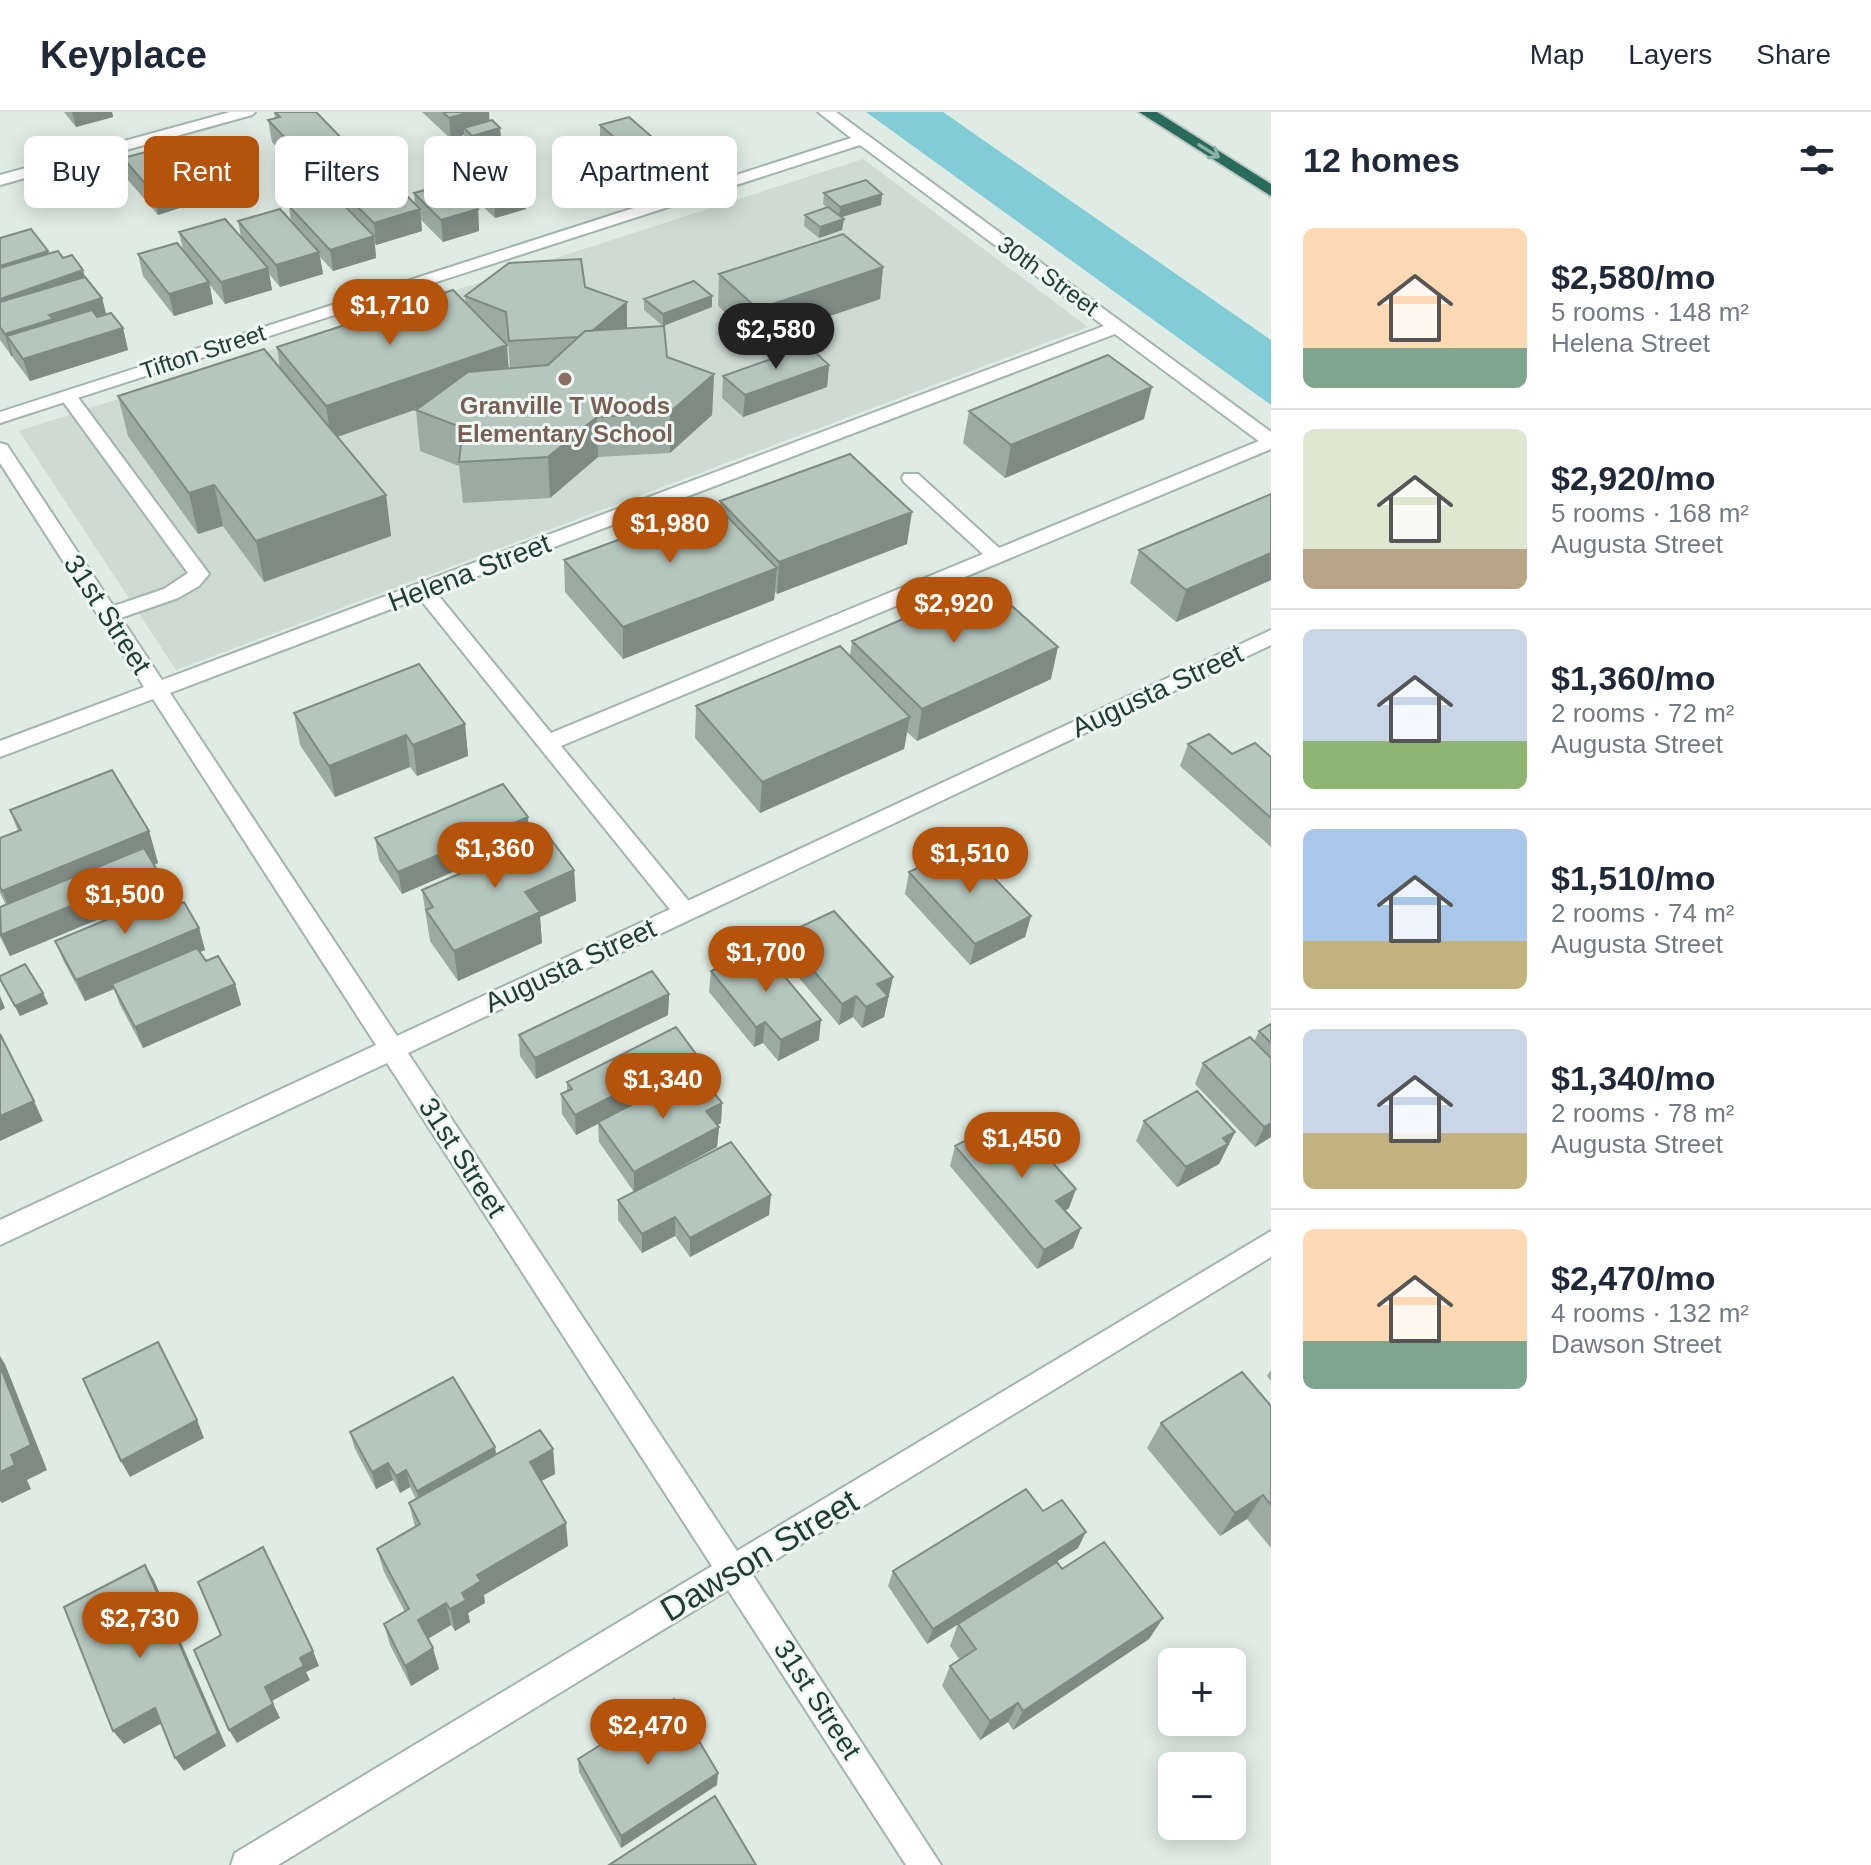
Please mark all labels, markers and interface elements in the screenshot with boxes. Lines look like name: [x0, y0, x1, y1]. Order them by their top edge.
text: Keyplace: [40, 34, 207, 76]
text: Map: [1530, 39, 1584, 70]
text: Layers: [1628, 39, 1712, 70]
text: Share: [1756, 39, 1831, 70]
chip: Buy: [24, 136, 128, 208]
chip: Rent: [144, 136, 259, 208]
chip: Filters: [275, 136, 408, 208]
chip: New: [424, 136, 536, 208]
chip: Apartment: [552, 136, 737, 208]
icon: filters: [1795, 138, 1839, 182]
text: 12 homes: [1303, 141, 1460, 179]
one-way arrow: [1197, 144, 1220, 160]
street label: 30th Street: [993, 230, 1104, 321]
text: $2,580/mo: [1551, 258, 1715, 296]
icon: home: [1367, 260, 1463, 356]
pin: $1,710: [325, 279, 455, 347]
text: $1,710: [350, 290, 430, 320]
text: 5 rooms · 148 m²: [1551, 297, 1749, 327]
pin: $2,580: [711, 303, 841, 371]
text: $2,580: [736, 314, 816, 344]
street label: Tifton Street: [137, 319, 269, 384]
text: Helena Street: [1551, 328, 1710, 358]
marker: Granville T Woods Elementary School: [556, 370, 574, 388]
place label: Granville T Woods Elementary School: [457, 392, 673, 447]
text: $2,920/mo: [1551, 459, 1715, 497]
icon: home: [1367, 461, 1463, 557]
pin: $1,980: [605, 497, 735, 565]
text: 5 rooms · 168 m²: [1551, 498, 1749, 528]
text: $1,980: [630, 508, 710, 538]
street label: Helena Street: [384, 527, 555, 618]
text: Augusta Street: [1551, 529, 1723, 559]
street label: 31st Street: [58, 549, 158, 680]
pin: $2,920: [889, 577, 1019, 645]
text: $2,920: [914, 588, 994, 618]
street label: Augusta Street: [1067, 637, 1248, 744]
text: $1,360/mo: [1551, 659, 1715, 697]
icon: home: [1367, 661, 1463, 757]
text: 2 rooms · 72 m²: [1551, 698, 1735, 728]
text: Augusta Street: [1551, 729, 1723, 759]
pin: $1,360: [430, 822, 560, 890]
pin: $1,510: [905, 827, 1035, 895]
text: $1,360: [455, 833, 535, 863]
text: $1,510: [930, 838, 1010, 868]
text: $1,510/mo: [1551, 859, 1715, 897]
icon: home: [1367, 861, 1463, 957]
pin: $1,500: [60, 868, 190, 936]
text: $1,500: [85, 879, 165, 909]
text: 2 rooms · 74 m²: [1551, 898, 1735, 928]
street label: Augusta Street: [480, 912, 661, 1019]
pin: $1,700: [701, 926, 831, 994]
text: Augusta Street: [1551, 929, 1723, 959]
text: $1,700: [726, 937, 806, 967]
pin: $1,340: [598, 1053, 728, 1121]
text: $1,340/mo: [1551, 1059, 1715, 1097]
icon: home: [1367, 1061, 1463, 1157]
text: $1,340: [623, 1064, 703, 1094]
street label: 31st Street: [413, 1092, 513, 1223]
text: 2 rooms · 78 m²: [1551, 1098, 1735, 1128]
pin: $1,450: [957, 1112, 1087, 1180]
text: $1,450: [982, 1123, 1062, 1153]
text: Augusta Street: [1551, 1129, 1723, 1159]
text: $2,470/mo: [1551, 1259, 1715, 1297]
icon: home: [1367, 1261, 1463, 1357]
text: 4 rooms · 132 m²: [1551, 1298, 1749, 1328]
text: Dawson Street: [1551, 1329, 1722, 1359]
street label: Dawson Street: [654, 1481, 865, 1629]
pin: $2,730: [75, 1592, 205, 1660]
text: $2,730: [100, 1603, 180, 1633]
street label: 31st Street: [768, 1634, 868, 1765]
map controls: [1158, 1648, 1246, 1840]
button: +: [1158, 1648, 1246, 1736]
pin: $2,470: [583, 1699, 713, 1767]
text: $2,470: [608, 1710, 688, 1740]
button: −: [1158, 1752, 1246, 1840]

